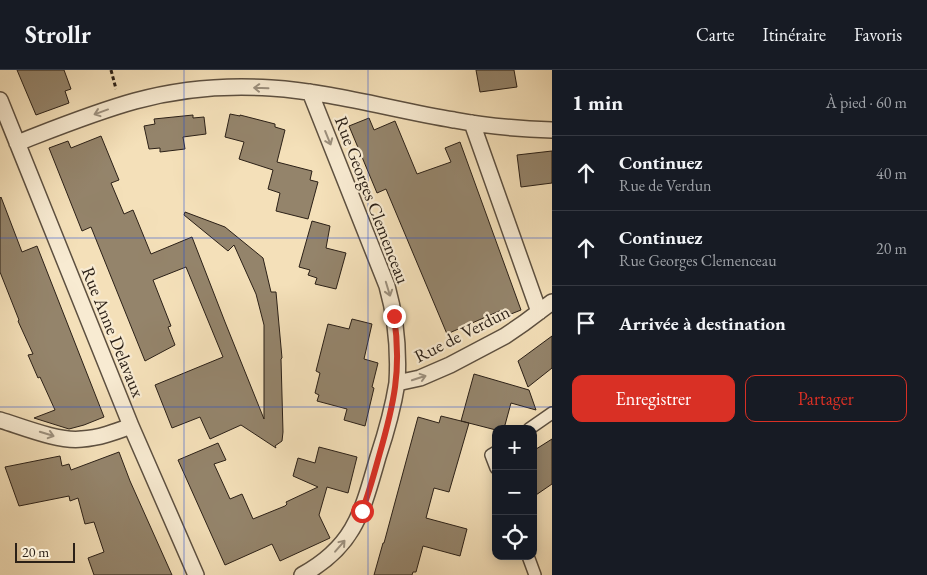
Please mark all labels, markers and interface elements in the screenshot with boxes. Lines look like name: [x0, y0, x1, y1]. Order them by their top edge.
text: Strollr: [25, 19, 91, 50]
text: Carte: [696, 23, 735, 46]
text: Itinéraire: [763, 23, 826, 46]
text: Favoris: [854, 23, 902, 46]
one-way arrow: [253, 83, 269, 92]
text: 1 min: [572, 89, 623, 116]
text: À pied · 60 m: [826, 92, 907, 113]
one-way arrow: [94, 108, 110, 117]
street label: Rue Georges Clemenceau: [330, 113, 415, 287]
one-way arrow: [324, 129, 333, 145]
text: Continuez: [619, 150, 703, 175]
icon: ahead: [572, 159, 600, 187]
text: 40 m: [876, 163, 907, 184]
text: Rue de Verdun: [619, 175, 712, 196]
text: Continuez: [619, 225, 703, 250]
icon: ahead: [572, 234, 600, 262]
text: 20 m: [876, 238, 907, 259]
text: Rue Georges Clemenceau: [619, 250, 777, 271]
street label: Rue Anne Delavaux: [77, 263, 150, 401]
one-way arrow: [383, 280, 393, 296]
street label: Rue de Verdun: [410, 299, 514, 367]
route end: [383, 305, 406, 328]
icon: arrive: [572, 309, 600, 337]
text: Arrivée à destination: [619, 311, 786, 336]
one-way arrow: [411, 372, 427, 382]
button: Enregistrer: [572, 375, 735, 422]
button: Partager: [745, 375, 907, 422]
map controls: [492, 425, 537, 560]
button: +: [492, 425, 537, 470]
one-way arrow: [38, 430, 54, 440]
button: −: [492, 470, 537, 515]
route start: [351, 500, 374, 523]
button: locate: [492, 515, 537, 560]
one-way arrow: [334, 539, 346, 552]
scale bar: [15, 540, 75, 563]
text: 20 m: [22, 543, 49, 561]

